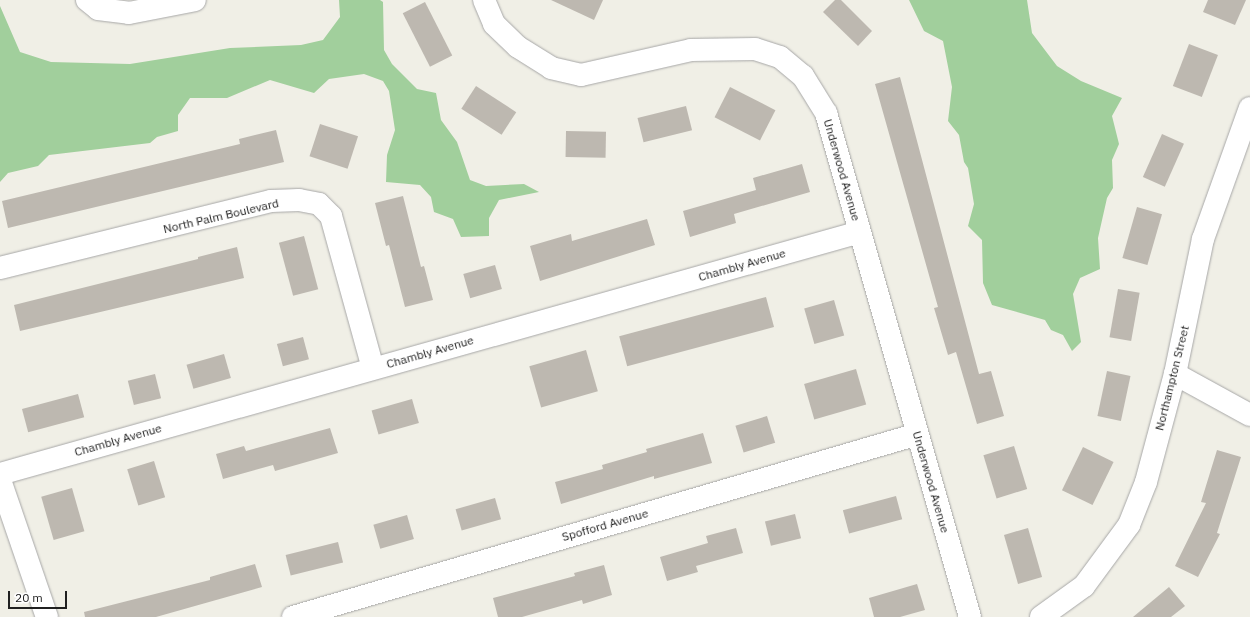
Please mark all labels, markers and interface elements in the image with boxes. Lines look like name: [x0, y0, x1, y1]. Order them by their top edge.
street label: Underwood Avenue: [821, 117, 863, 223]
street label: North Palm Boulevard: [162, 196, 280, 236]
street label: Chambly Avenue: [697, 246, 787, 284]
street label: Northampton Street: [1152, 324, 1192, 432]
street label: Chambly Avenue: [385, 333, 475, 371]
street label: Chambly Avenue: [73, 421, 163, 459]
street label: Underwood Avenue: [910, 429, 952, 535]
street label: Spofford Avenue: [560, 506, 650, 544]
scale bar: [10, 583, 69, 609]
text: 20 m: [15, 590, 43, 605]

